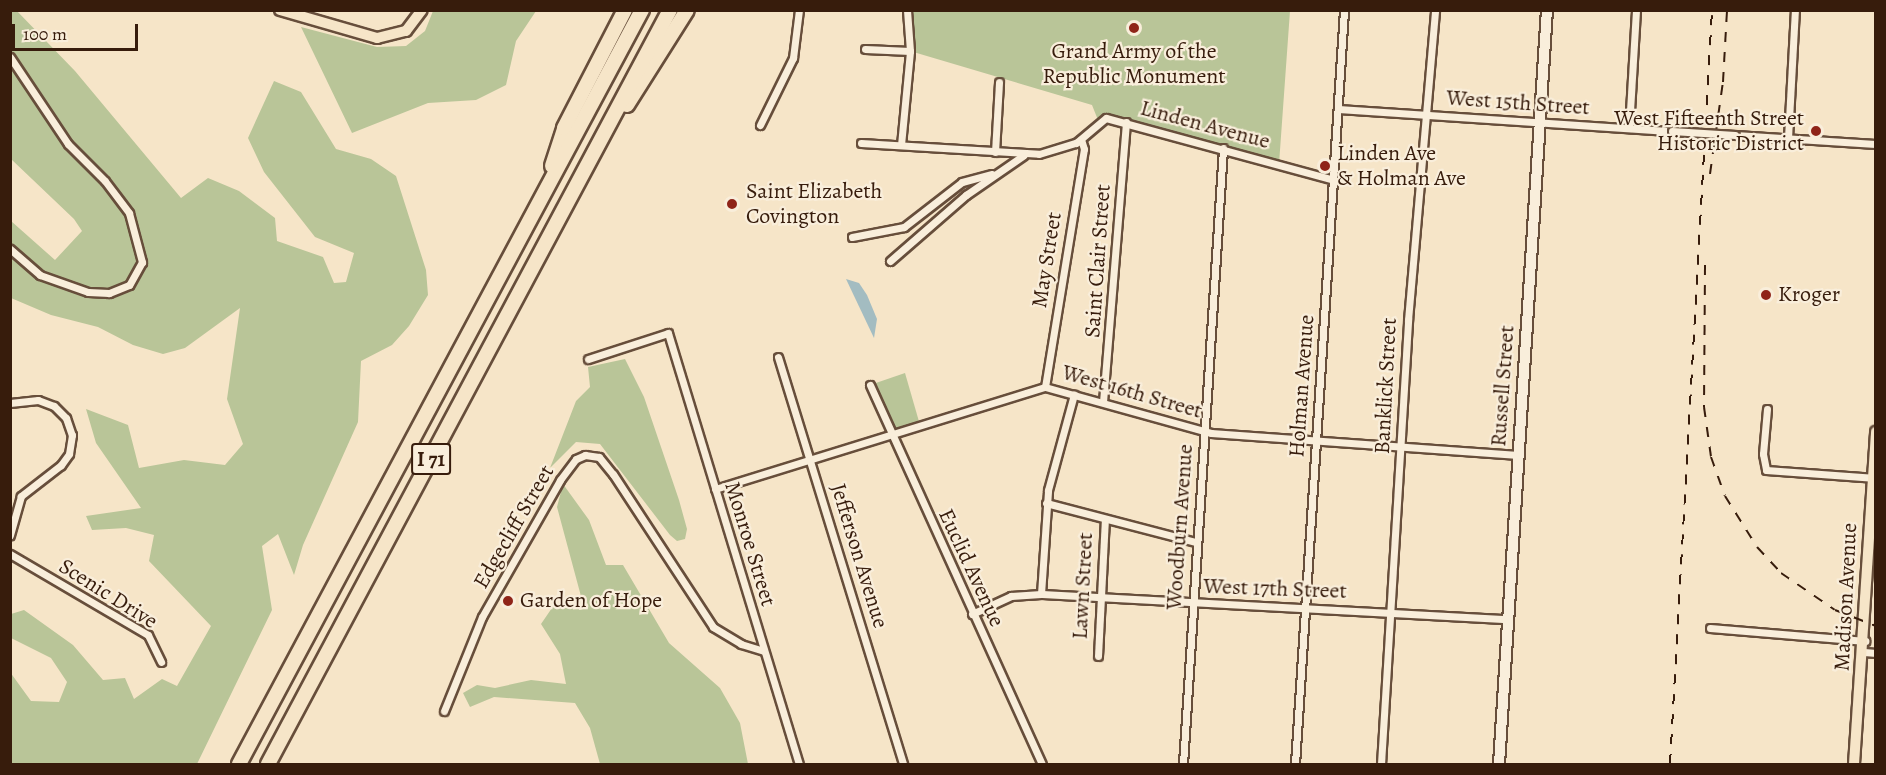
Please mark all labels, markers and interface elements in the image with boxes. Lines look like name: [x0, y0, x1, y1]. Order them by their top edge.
scale bar: [15, 12, 141, 50]
marker: Grand Army of the Republic Monument: [1127, 21, 1141, 35]
text: 100 m: [23, 22, 67, 46]
place label: Grand Army of the Republic Monument: [1042, 38, 1226, 90]
street label: West 15th Street: [1445, 85, 1591, 121]
street label: Linden Avenue: [1137, 95, 1273, 155]
place label: West Fifteenth Street Historic District: [1614, 105, 1804, 156]
marker: West Fifteenth Street Historic District: [1809, 124, 1823, 138]
place label: Linden Ave & Holman Ave: [1337, 140, 1466, 192]
marker: Linden Ave & Holman Ave: [1318, 159, 1332, 173]
place label: Saint Elizabeth Covington: [746, 178, 882, 230]
street label: Saint Clair Street: [1079, 183, 1117, 339]
marker: Saint Elizabeth Covington: [723, 195, 741, 213]
street label: May Street: [1026, 210, 1068, 310]
place label: Kroger: [1778, 282, 1840, 308]
marker: Kroger: [1759, 288, 1773, 302]
street label: Holman Avenue: [1284, 314, 1320, 458]
street label: Banklick Street: [1369, 317, 1403, 455]
street label: Russell Street: [1486, 325, 1520, 447]
street label: West 16th Street: [1059, 359, 1205, 425]
road number: I 71: [410, 441, 452, 477]
street label: Woodburn Avenue: [1161, 443, 1199, 611]
street label: Edgecliff Street: [468, 460, 560, 594]
street label: Monroe Street: [719, 479, 781, 609]
street label: Jefferson Avenue: [825, 481, 893, 631]
street label: Euclid Avenue: [932, 505, 1010, 631]
street label: Madison Avenue: [1829, 522, 1863, 672]
street label: Lawn Street: [1067, 532, 1099, 640]
street label: Scenic Drive: [54, 553, 162, 635]
street label: West 17th Street: [1203, 573, 1347, 605]
place label: Garden of Hope: [520, 588, 662, 614]
marker: Garden of Hope: [501, 594, 515, 608]

